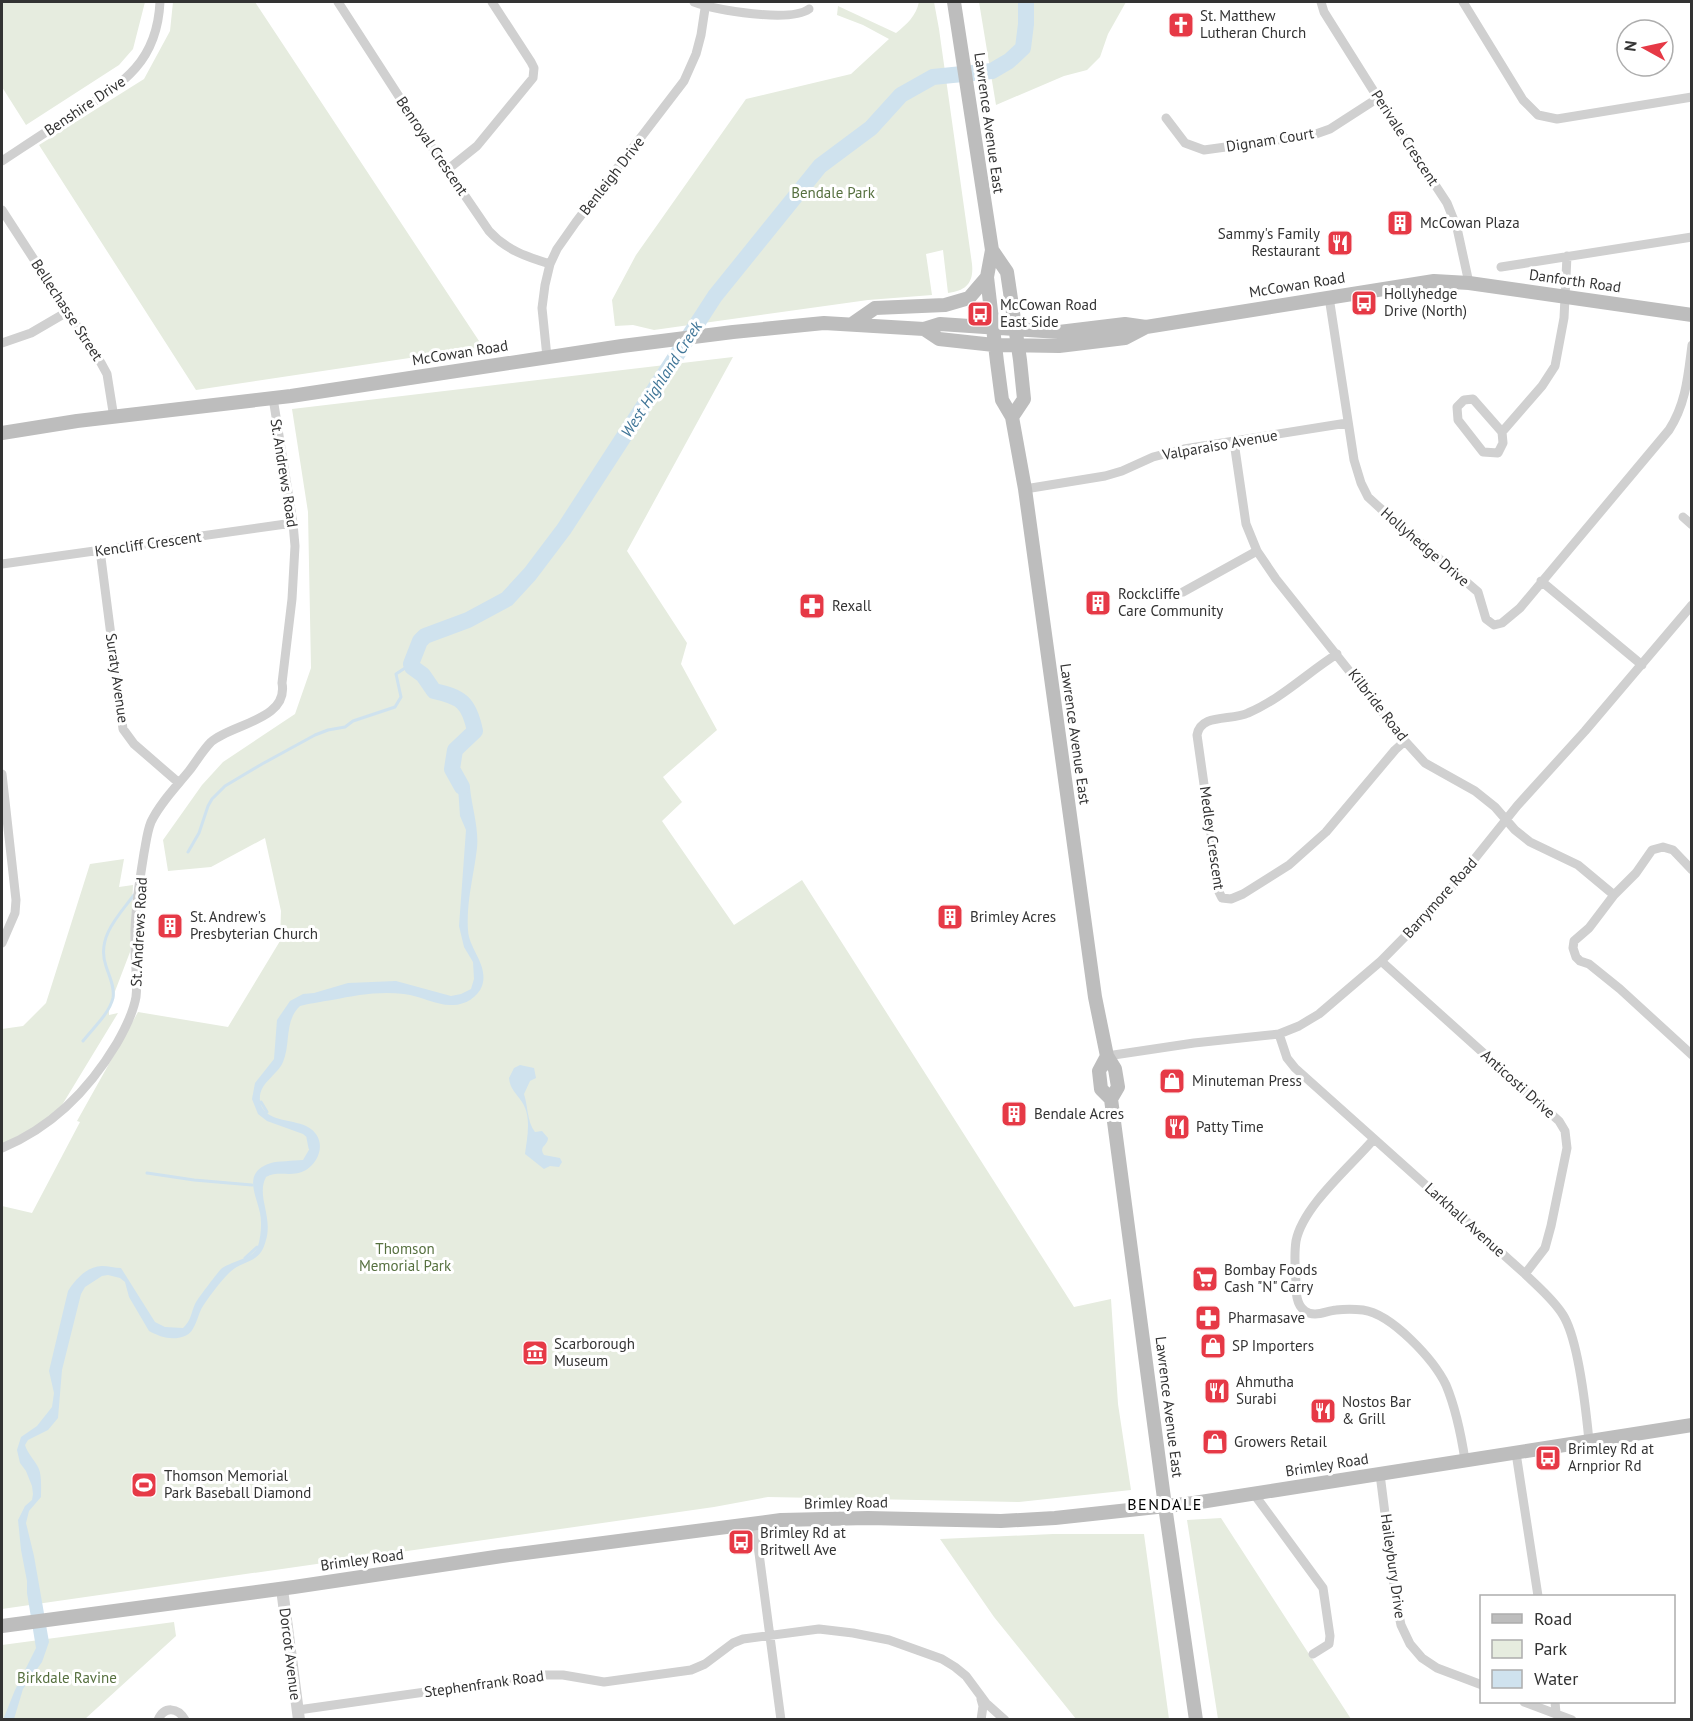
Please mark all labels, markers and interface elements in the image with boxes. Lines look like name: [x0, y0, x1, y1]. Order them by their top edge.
place label: St. Matthew Lutheran Church: [1200, 6, 1306, 42]
church icon: St. Matthew Lutheran Church: [1166, 10, 1196, 40]
north arrow: [1615, 18, 1675, 78]
text: N: [1620, 39, 1641, 53]
street label: Lawrence Avenue East: [970, 51, 1009, 195]
street label: Benshire Drive: [41, 72, 129, 140]
street label: Perivale Crescent: [1368, 86, 1443, 189]
street label: Benroyal Crescent: [392, 93, 472, 199]
street label: Dignam Court: [1225, 123, 1315, 156]
street label: Benleigh Drive: [575, 133, 648, 219]
park label: Bendale Park: [791, 183, 876, 202]
building icon: McCowan Plaza: [1385, 208, 1415, 238]
place label: McCowan Plaza: [1420, 213, 1520, 232]
place label: Sammy's Family Restaurant: [1218, 224, 1320, 260]
restaurant icon: Sammy's Family Restaurant: [1325, 228, 1355, 258]
street label: Bellechasse Street: [27, 255, 107, 364]
street label: Danforth Road: [1528, 265, 1622, 296]
street label: McCowan Road: [1248, 268, 1346, 301]
place label: Hollyhedge Drive (North): [1384, 284, 1467, 320]
bus stop icon: Hollyhedge Drive (North): [1349, 288, 1379, 318]
place label: McCowan Road East Side: [1000, 295, 1097, 331]
bus stop icon: McCowan Road East Side: [965, 299, 995, 329]
water label: West Highland Creek: [616, 316, 706, 441]
street label: McCowan Road: [411, 336, 509, 369]
street label: St. Andrews Road: [267, 417, 302, 529]
street label: Valparaiso Avenue: [1160, 425, 1279, 464]
street label: Hollyhedge Drive: [1377, 503, 1473, 590]
street label: Kencliff Crescent: [93, 527, 203, 560]
place label: Rockcliffe Care Community: [1118, 584, 1223, 620]
building icon: Rockcliffe Care Community: [1083, 588, 1113, 618]
pharmacy icon: Rexall: [797, 591, 827, 621]
place label: Rexall: [832, 596, 872, 615]
street label: Suraty Avenue: [102, 632, 133, 724]
street label: Lawrence Avenue East: [1056, 662, 1095, 806]
street label: Kilbride Road: [1344, 665, 1412, 745]
street label: Medley Crescent: [1196, 785, 1229, 891]
street label: Barrymore Road: [1398, 853, 1481, 942]
street label: St. Andrews Road: [126, 877, 151, 987]
building icon: Brimley Acres: [935, 902, 965, 932]
place label: St. Andrew's Presbyterian Church: [190, 907, 318, 943]
place label: Brimley Acres: [970, 907, 1056, 926]
building icon: St. Andrew's Presbyterian Church: [155, 911, 185, 941]
street label: Anticosti Drive: [1477, 1045, 1559, 1122]
shop icon: Minuteman Press: [1157, 1066, 1187, 1096]
place label: Minuteman Press: [1192, 1071, 1302, 1090]
building icon: Bendale Acres: [999, 1099, 1029, 1129]
place label: Bendale Acres: [1034, 1104, 1124, 1123]
restaurant icon: Patty Time: [1162, 1112, 1192, 1142]
place label: Patty Time: [1196, 1117, 1264, 1136]
street label: Larkhall Avenue: [1421, 1178, 1510, 1261]
park label: Thomson Memorial Park: [359, 1239, 452, 1275]
place label: Bombay Foods Cash "N" Carry: [1224, 1260, 1317, 1296]
supermarket icon: Bombay Foods Cash "N" Carry: [1190, 1264, 1220, 1294]
pharmacy icon: Pharmasave: [1193, 1303, 1223, 1333]
place label: Pharmasave: [1228, 1308, 1305, 1327]
shop icon: SP Importers: [1198, 1331, 1228, 1361]
place label: Scarborough Museum: [554, 1334, 635, 1370]
street label: Lawrence Avenue East: [1151, 1335, 1188, 1479]
place label: SP Importers: [1232, 1336, 1314, 1355]
museum icon: Scarborough Museum: [520, 1338, 550, 1368]
place label: Ahmutha Surabi: [1236, 1372, 1294, 1408]
restaurant icon: Ahmutha Surabi: [1202, 1376, 1232, 1406]
place label: Nostos Bar & Grill: [1342, 1392, 1411, 1428]
restaurant icon: Nostos Bar & Grill: [1308, 1396, 1338, 1426]
shop icon: Growers Retail: [1200, 1427, 1230, 1457]
place label: Growers Retail: [1234, 1432, 1327, 1451]
place label: Brimley Rd at Arnprior Rd: [1568, 1439, 1654, 1475]
bus stop icon: Brimley Rd at Arnprior Rd: [1533, 1443, 1563, 1473]
street label: Brimley Road: [1284, 1449, 1370, 1480]
place label: Thomson Memorial Park Baseball Diamond: [164, 1466, 311, 1502]
sports icon: Thomson Memorial Park Baseball Diamond: [129, 1470, 159, 1500]
street label: Brimley Road: [804, 1492, 888, 1513]
district label: BENDALE: [1127, 1494, 1203, 1514]
street label: Haileybury Drive: [1377, 1512, 1410, 1620]
place label: Brimley Rd at Britwell Ave: [760, 1523, 846, 1559]
bus stop icon: Brimley Rd at Britwell Ave: [726, 1527, 756, 1557]
street label: Brimley Road: [319, 1544, 405, 1575]
legend: [1480, 1595, 1675, 1703]
street label: Dorcot Avenue: [275, 1607, 306, 1701]
text: Road: [1534, 1607, 1572, 1630]
text: Park: [1534, 1637, 1567, 1660]
street label: Stephenfrank Road: [423, 1666, 545, 1701]
text: Water: [1534, 1667, 1578, 1690]
park label: Birkdale Ravine: [17, 1668, 117, 1687]

